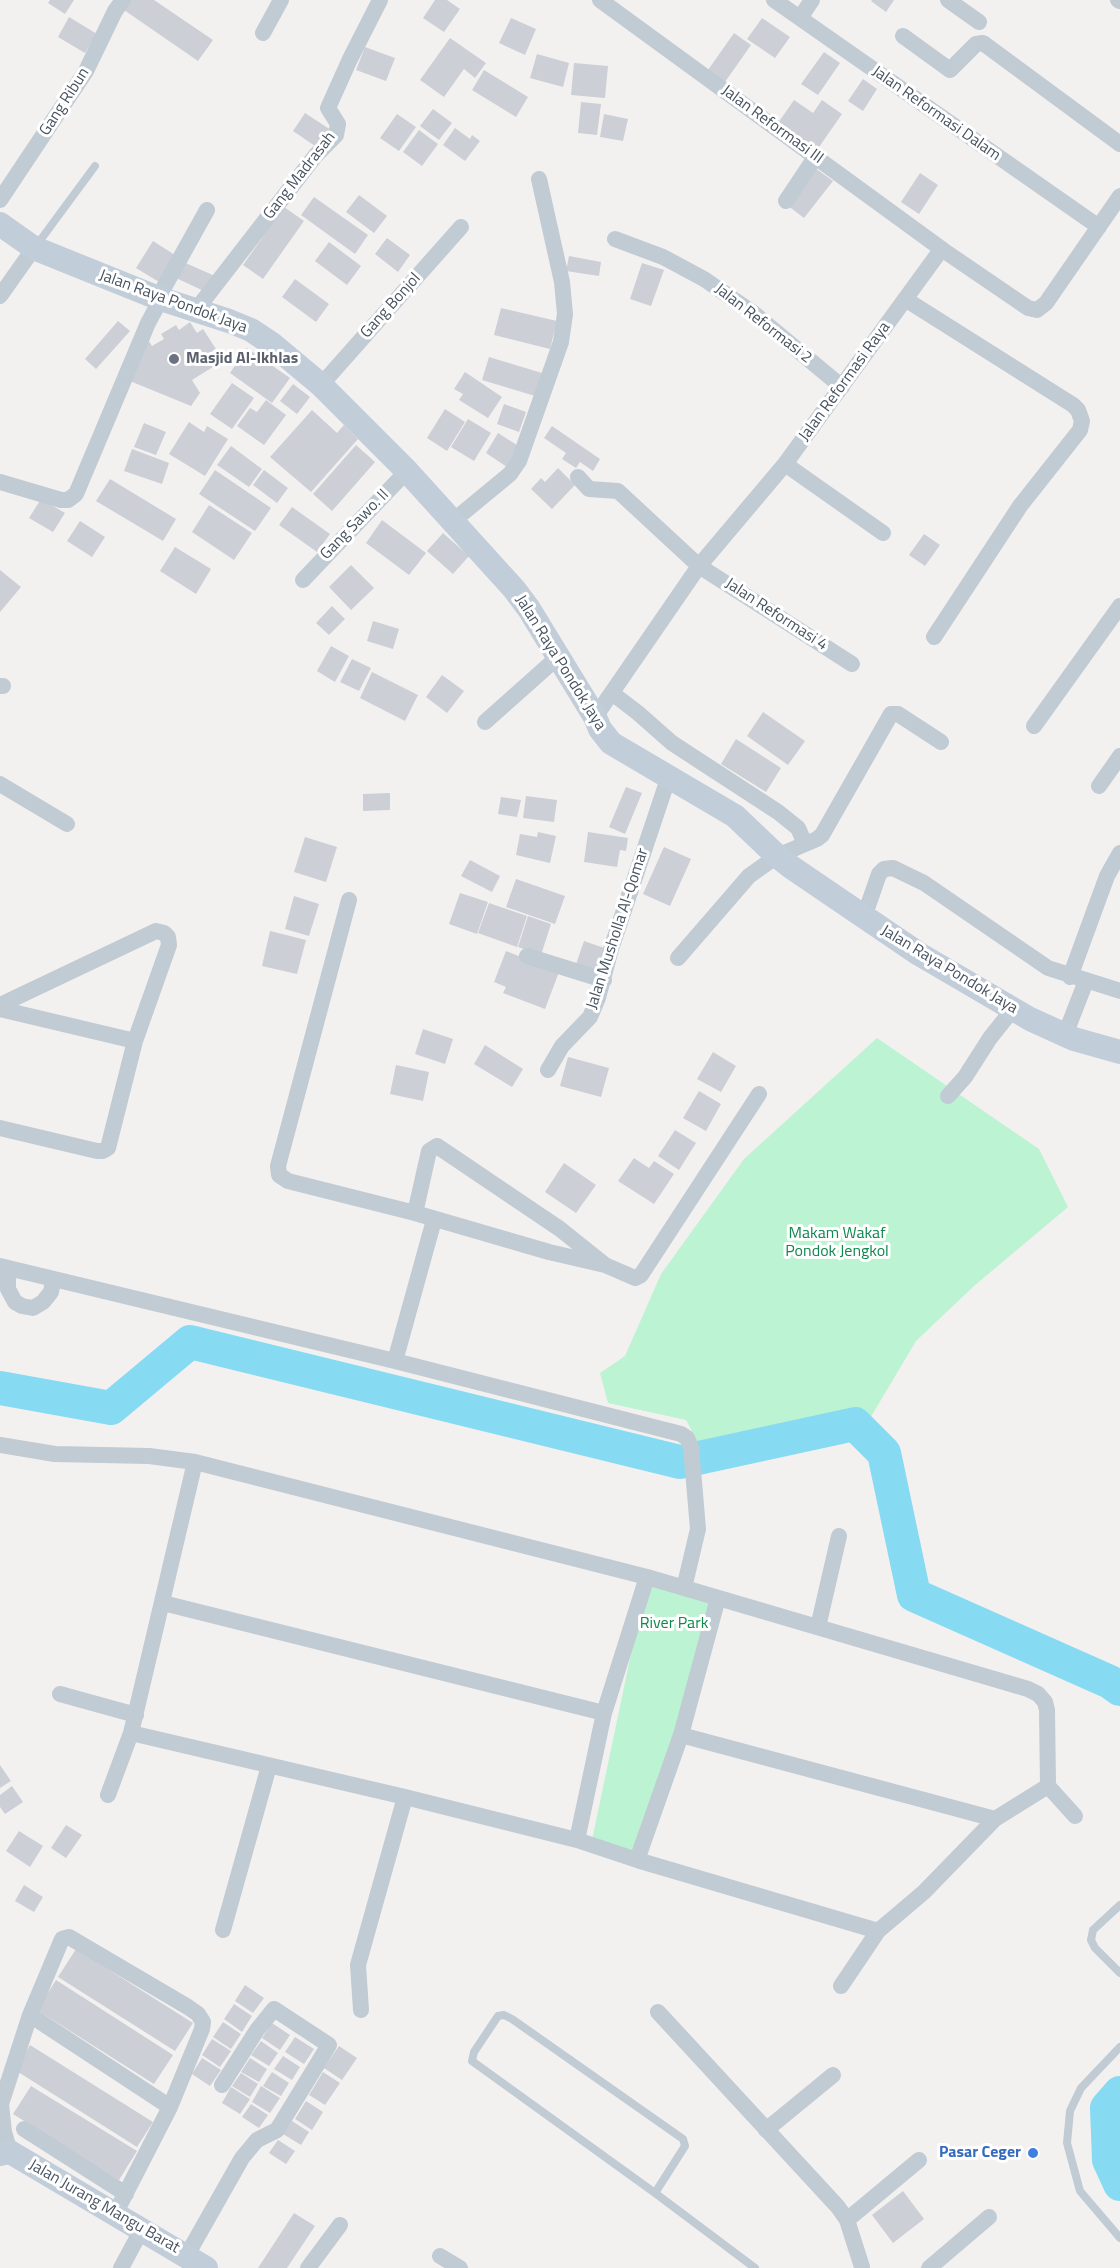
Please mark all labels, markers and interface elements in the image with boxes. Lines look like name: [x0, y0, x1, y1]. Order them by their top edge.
street label: Jalan Reformasi Dalam: [868, 62, 1004, 166]
street label: Gang Ribun: [36, 64, 94, 140]
street label: Jalan Reformasi III: [717, 82, 827, 168]
street label: Gang Madrasah: [260, 128, 340, 224]
street label: Jalan Raya Pondok Jaya: [96, 266, 250, 338]
street label: Gang Bonjol: [357, 270, 425, 342]
street label: Jalan Reformasi 2: [711, 280, 815, 368]
street label: Jalan Reformasi Raya: [795, 319, 895, 445]
place label: Masjid Al-Ikhlas: [186, 349, 298, 369]
marker: Masjid Al-Ikhlas: [167, 352, 181, 366]
street label: Gang Sawo. II: [317, 486, 393, 564]
street label: Jalan Reformasi 4: [721, 575, 831, 655]
street label: Jalan Raya Pondok Jaya: [510, 592, 610, 734]
street label: Jalan Musholla Al-Qomar: [583, 846, 653, 1012]
street label: Jalan Raya Pondok Jaya: [877, 922, 1021, 1018]
park label: Makam Wakaf Pondok Jengkol: [785, 1224, 889, 1262]
park label: River Park: [640, 1614, 708, 1634]
place label: Pasar Ceger: [939, 2143, 1021, 2163]
marker: Pasar Ceger: [1026, 2146, 1040, 2160]
street label: Jalan Jurang Mangu Barat: [25, 2156, 183, 2258]

